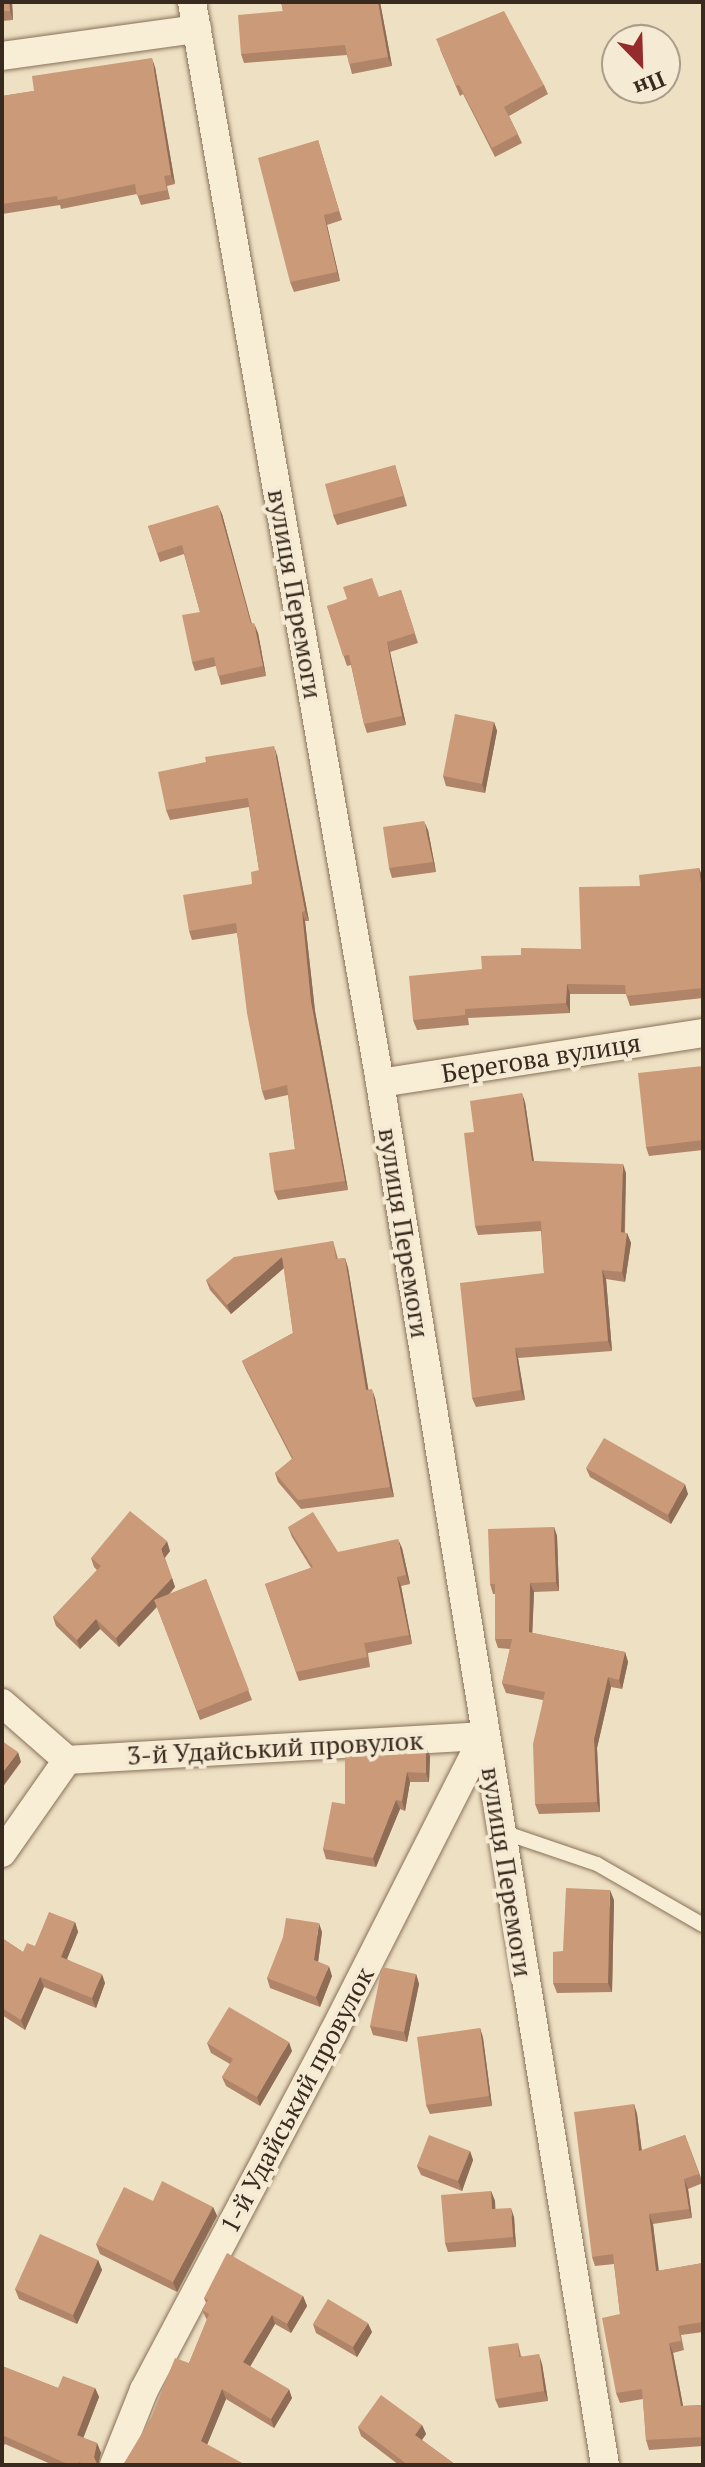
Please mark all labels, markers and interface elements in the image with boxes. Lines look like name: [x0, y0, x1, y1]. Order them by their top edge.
north arrow: [601, 24, 681, 104]
text: Пн: [630, 65, 670, 104]
street label: вулиця Перемоги: [261, 487, 329, 701]
street label: Берегова вулиця: [439, 1027, 643, 1089]
street label: вулиця Перемоги: [372, 1126, 436, 1340]
street label: 3-й Удайський провулок: [126, 1725, 424, 1771]
street label: вулиця Перемоги: [475, 1765, 539, 1979]
street label: 1-й Удайський провулок: [213, 1962, 381, 2238]

